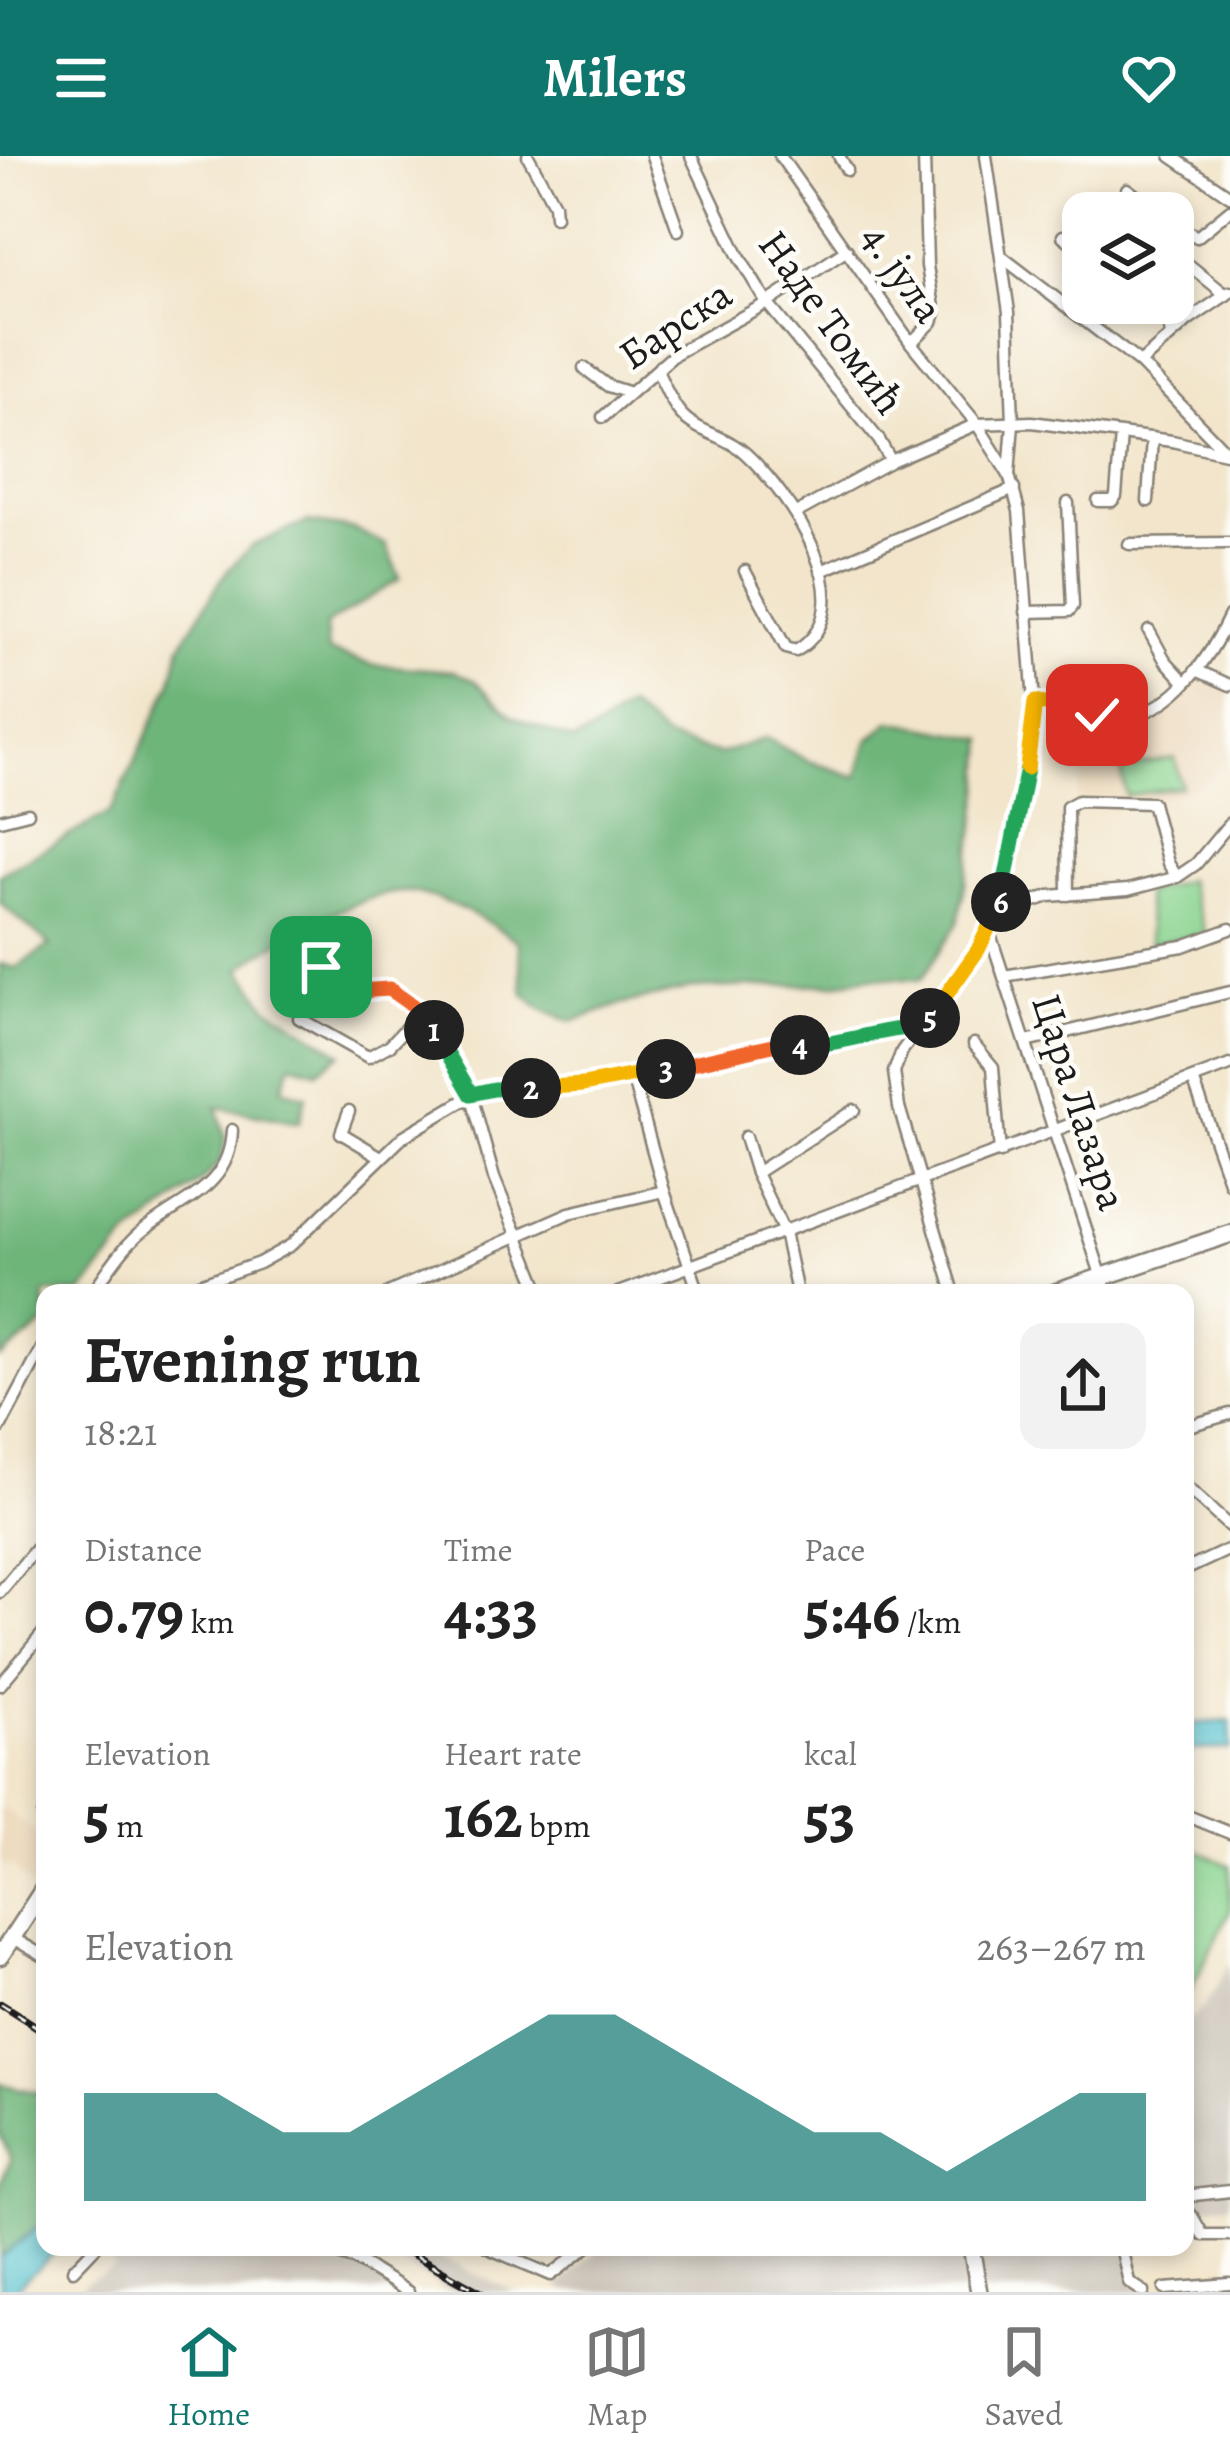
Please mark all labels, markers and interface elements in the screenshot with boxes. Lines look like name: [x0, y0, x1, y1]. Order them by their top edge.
text: Milers: [543, 41, 687, 115]
icon: menu: [48, 45, 114, 111]
icon: heart: [1116, 45, 1182, 111]
map controls: [1062, 192, 1194, 324]
button: layers: [1062, 192, 1194, 324]
street label: 4. јула: [848, 212, 958, 335]
street label: Наде Томић: [746, 218, 918, 426]
street label: Барска: [607, 265, 743, 383]
pin: [1046, 664, 1148, 766]
icon: check: [1064, 682, 1130, 748]
pin: 6: [971, 872, 1031, 932]
text: 6: [993, 879, 1009, 924]
pin: [270, 916, 372, 1018]
icon: arrive: [288, 934, 354, 1000]
street label: Цара Лазара: [1018, 987, 1142, 1218]
pin: 5: [900, 988, 960, 1048]
text: 5: [923, 995, 937, 1040]
pin: 1: [404, 1000, 464, 1060]
text: 1: [428, 1007, 440, 1052]
pin: 4: [770, 1015, 830, 1075]
text: 4: [792, 1022, 808, 1067]
pin: 3: [636, 1039, 696, 1099]
text: 3: [659, 1046, 673, 1091]
pin: 2: [501, 1058, 561, 1118]
text: 2: [523, 1065, 539, 1110]
text: Evening run: [84, 1315, 421, 1405]
button: share: [1020, 1323, 1146, 1449]
text: 18:21: [84, 1405, 157, 1458]
text: Distance: [84, 1527, 202, 1572]
text: Time: [444, 1527, 513, 1572]
text: Pace: [804, 1527, 865, 1572]
text: 0.79: [84, 1572, 184, 1654]
text: 4:33: [444, 1572, 538, 1654]
text: 5:46: [804, 1572, 900, 1654]
text: km: [184, 1599, 235, 1644]
text: /km: [900, 1599, 961, 1644]
text: Elevation: [84, 1731, 211, 1776]
text: Heart rate: [444, 1731, 582, 1776]
text: kcal: [804, 1731, 857, 1776]
text: 5: [84, 1776, 110, 1858]
text: 162: [444, 1776, 522, 1858]
text: 53: [804, 1776, 855, 1858]
text: m: [110, 1803, 144, 1848]
text: bpm: [522, 1803, 591, 1848]
text: Elevation: [84, 1920, 234, 1973]
text: 263–267 m: [976, 1920, 1146, 1973]
tab: Home: [167, 2319, 250, 2436]
tab: Map: [584, 2319, 650, 2436]
tab: Saved: [985, 2319, 1063, 2436]

